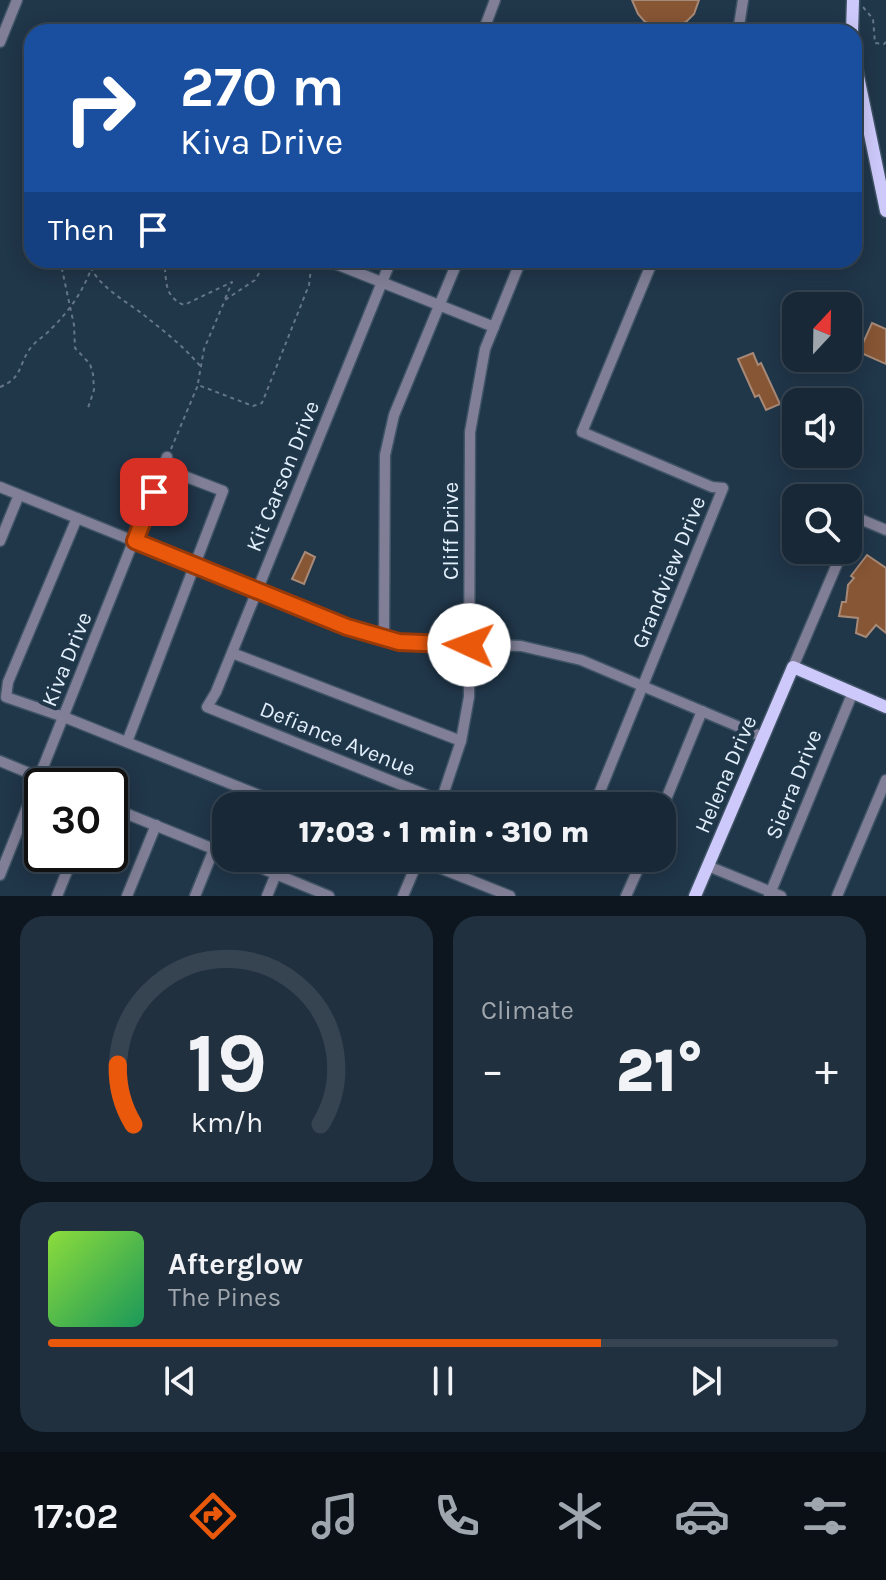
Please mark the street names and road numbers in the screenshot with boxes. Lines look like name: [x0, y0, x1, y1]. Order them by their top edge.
street label: Kit Carson Drive: [241, 397, 325, 556]
street label: Cliff Drive: [438, 482, 464, 580]
street label: Grandview Drive: [627, 492, 711, 652]
street label: Kiva Drive: [36, 608, 98, 710]
street label: Defiance Avenue: [256, 696, 419, 782]
street label: Helena Drive: [689, 712, 762, 837]
street label: Sierra Drive: [760, 726, 828, 843]

